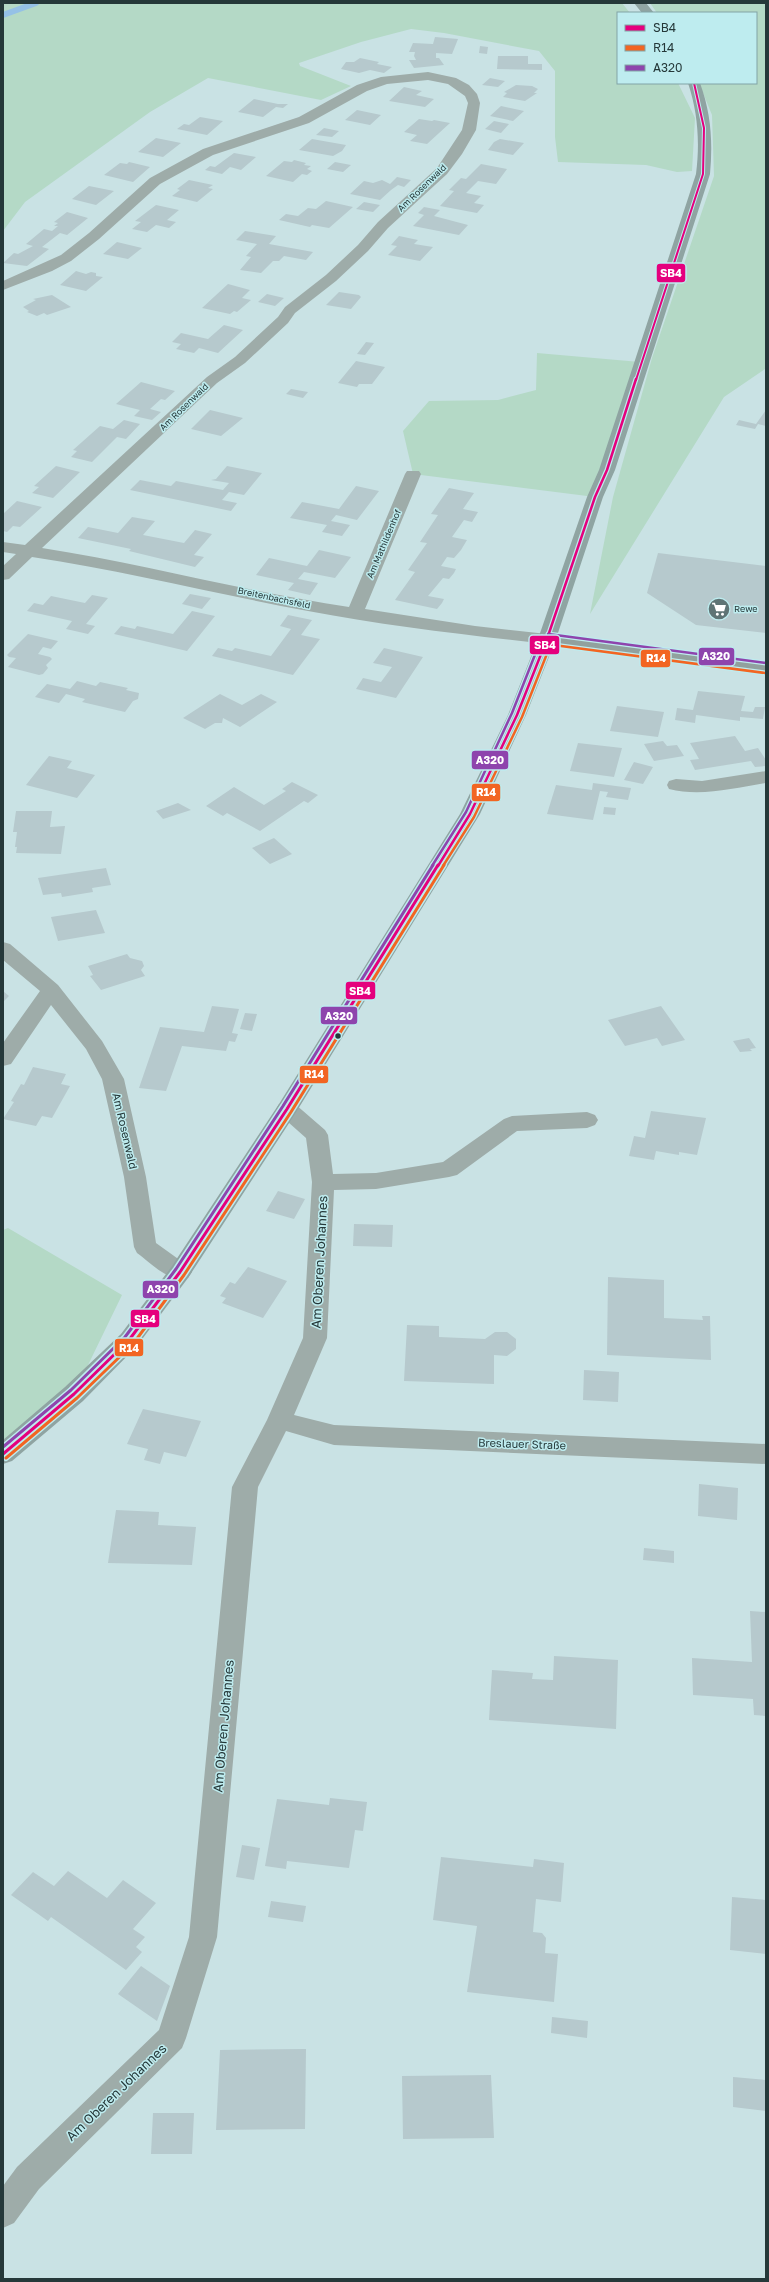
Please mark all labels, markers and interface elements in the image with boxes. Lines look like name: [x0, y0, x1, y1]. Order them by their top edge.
legend: [617, 12, 757, 84]
text: SB4: [653, 20, 676, 35]
text: R14: [653, 40, 674, 55]
text: A320: [653, 60, 682, 75]
street label: Am Rosenwald: [395, 162, 448, 214]
line badge: SB4: [656, 263, 686, 283]
text: SB4: [660, 266, 682, 279]
street label: Am Rosenwald: [157, 381, 210, 433]
street label: Am Mathildenhof: [364, 507, 403, 580]
street label: Breitenbachsfeld: [237, 584, 311, 611]
supermarket icon: Rewe: [706, 596, 732, 622]
place label: Rewe: [734, 603, 758, 614]
line badge: SB4: [529, 635, 560, 655]
text: SB4: [534, 638, 556, 651]
line badge: A320: [698, 647, 735, 666]
line badge: R14: [640, 649, 671, 668]
text: A320: [702, 649, 730, 662]
text: R14: [646, 651, 666, 664]
line badge: A320: [471, 750, 509, 770]
text: A320: [476, 753, 504, 766]
line badge: R14: [471, 783, 501, 802]
text: R14: [476, 785, 496, 798]
line badge: SB4: [345, 981, 376, 1000]
text: SB4: [349, 984, 371, 997]
line badge: A320: [320, 1006, 358, 1025]
text: A320: [325, 1009, 353, 1022]
unlabelled marker: [333, 1031, 343, 1041]
line badge: R14: [299, 1065, 329, 1084]
text: R14: [304, 1067, 324, 1080]
street label: Am Rosenwald: [110, 1092, 141, 1170]
street label: Am Oberen Johannes: [308, 1195, 330, 1329]
line badge: A320: [142, 1280, 179, 1299]
text: A320: [147, 1282, 175, 1295]
line badge: SB4: [130, 1309, 160, 1328]
text: SB4: [134, 1312, 156, 1325]
line badge: R14: [114, 1338, 144, 1357]
text: R14: [119, 1341, 139, 1354]
street label: Breslauer Straße: [478, 1435, 566, 1452]
street label: Am Oberen Johannes: [209, 1659, 237, 1793]
street label: Am Oberen Johannes: [63, 2040, 170, 2144]

